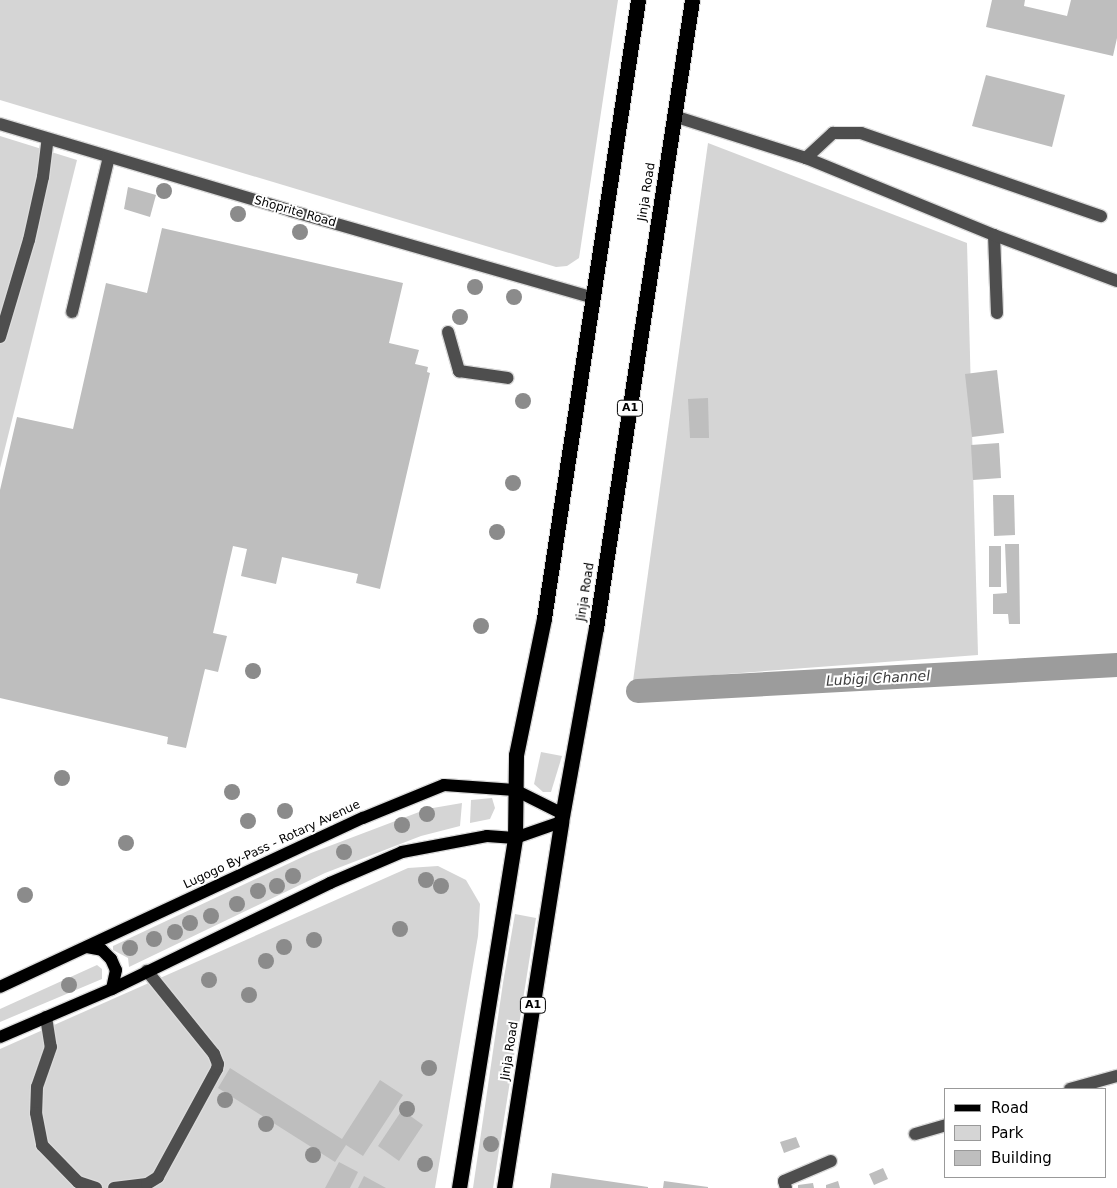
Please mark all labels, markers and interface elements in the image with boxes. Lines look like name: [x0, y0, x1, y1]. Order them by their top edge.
street label: Jinja Road: [635, 162, 659, 222]
street label: Shoprite Road: [252, 193, 338, 231]
road number: A1: [616, 399, 644, 416]
street label: Jinja Road: [574, 562, 598, 622]
water label: Lubigi Channel: [826, 667, 930, 689]
street label: Lugogo By-Pass - Rotary Avenue: [181, 798, 363, 892]
road number: A1: [519, 996, 547, 1014]
street label: Jinja Road: [498, 1021, 522, 1081]
legend: [944, 1088, 1107, 1178]
text: Road: [991, 1099, 1029, 1117]
text: Park: [991, 1124, 1023, 1142]
text: Building: [991, 1149, 1052, 1167]

